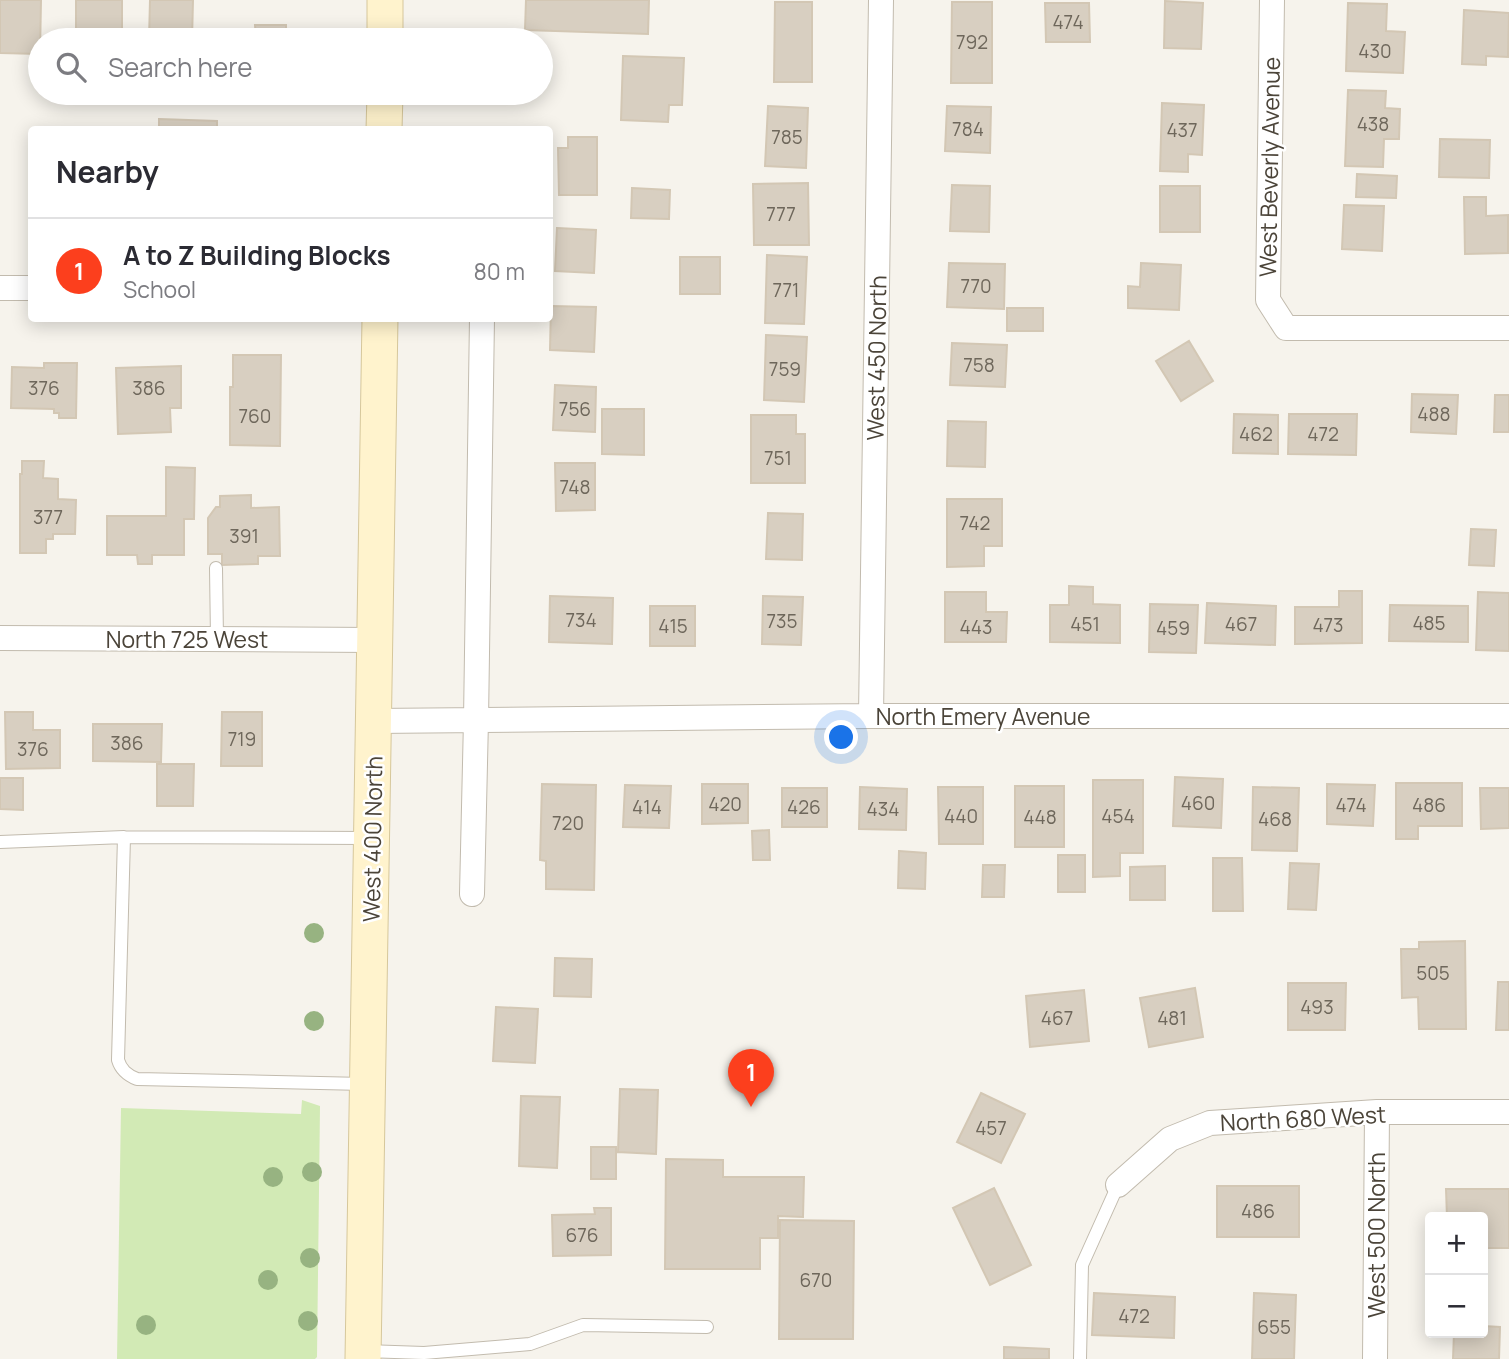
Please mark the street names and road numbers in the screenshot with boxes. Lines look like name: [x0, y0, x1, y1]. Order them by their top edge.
street label: West Beverly Avenue: [1251, 57, 1287, 277]
street label: West 450 North: [859, 275, 893, 441]
street label: North 725 West: [106, 623, 268, 655]
street label: North Emery Avenue: [876, 700, 1090, 732]
street label: West 400 North: [355, 756, 389, 922]
street label: North 680 West: [1219, 1098, 1387, 1138]
street label: West 500 North: [1360, 1152, 1392, 1318]

